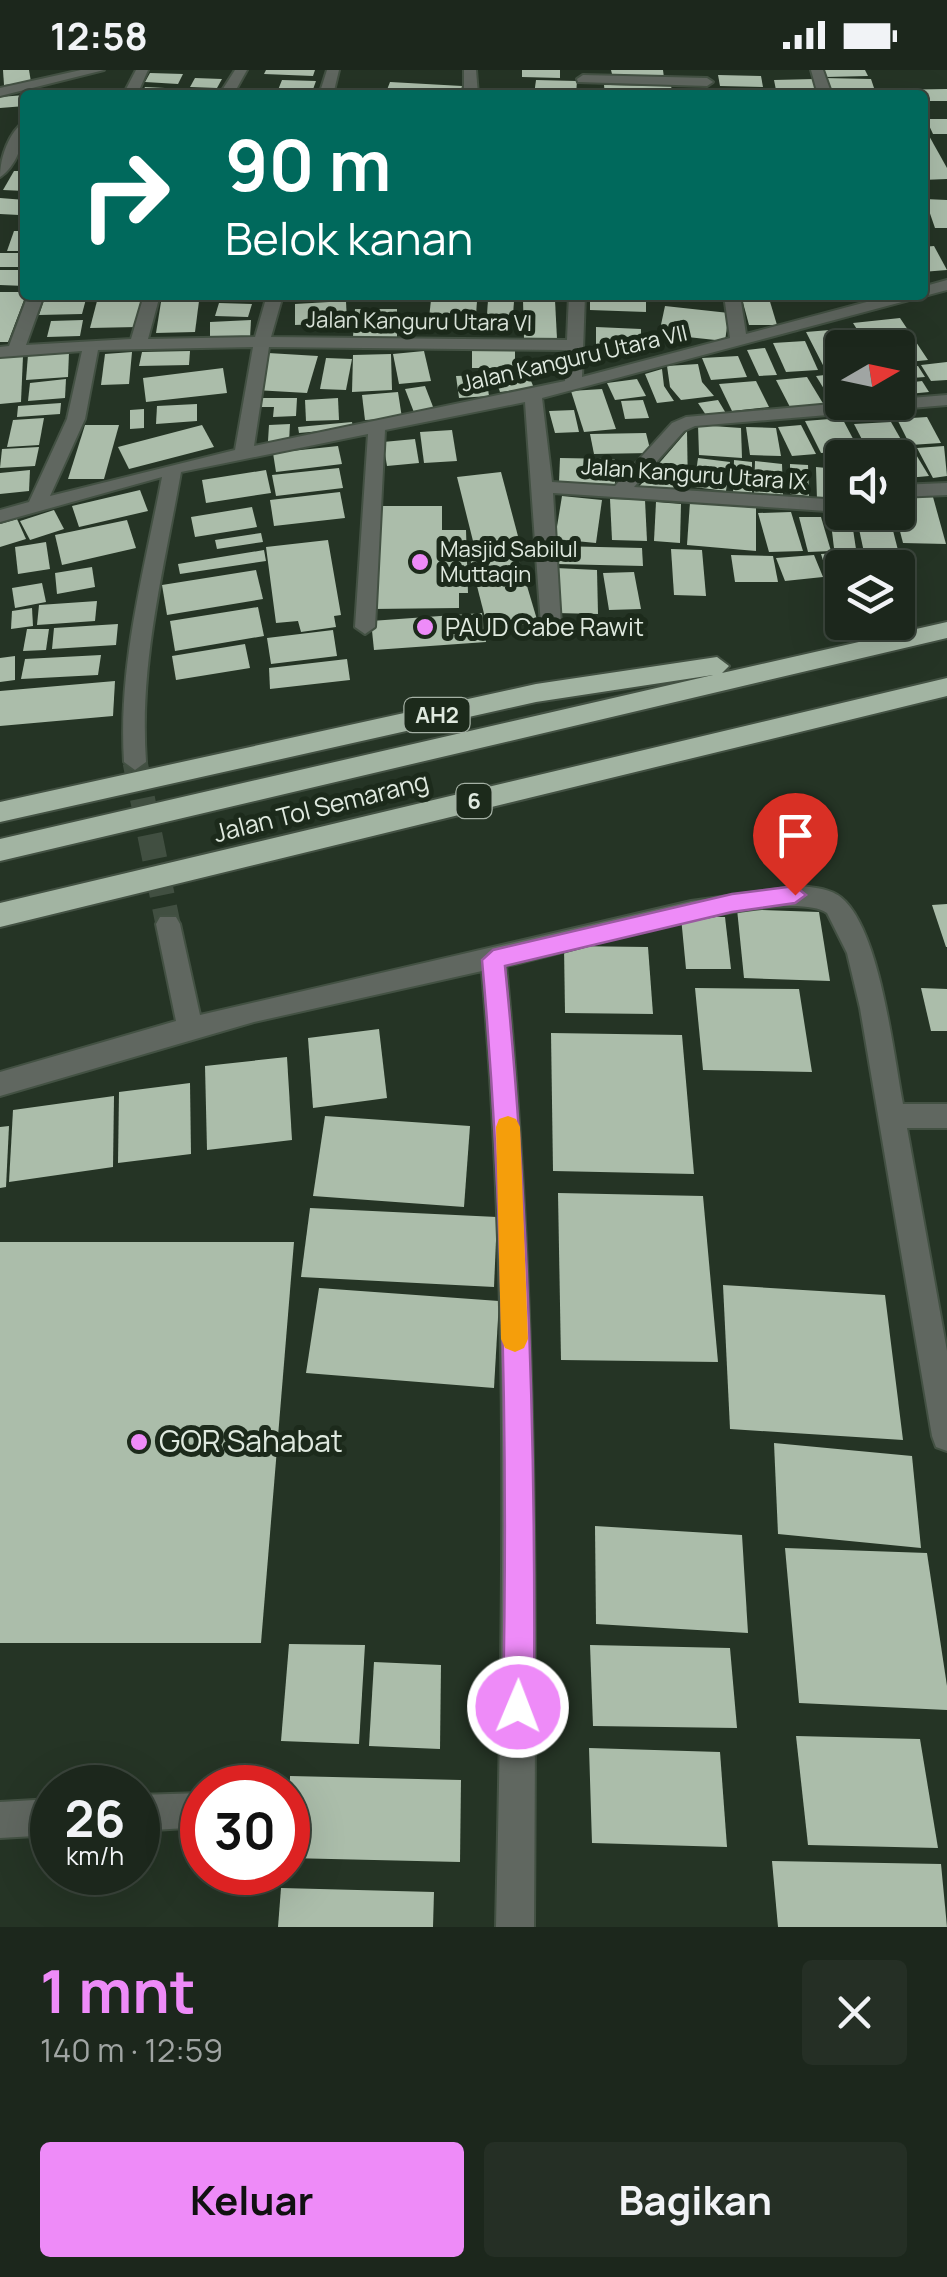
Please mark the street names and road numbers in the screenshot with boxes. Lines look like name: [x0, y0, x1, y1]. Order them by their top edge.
street label: Jalan Kanguru Utara VI: [306, 304, 532, 338]
street label: Jalan Kanguru Utara VII: [458, 317, 690, 399]
street label: Jalan Kanguru Utara IX: [580, 451, 809, 497]
road number: AH2: [404, 698, 470, 732]
street label: Jalan Tol Semarang: [210, 763, 432, 850]
road number: 6: [456, 784, 492, 818]

